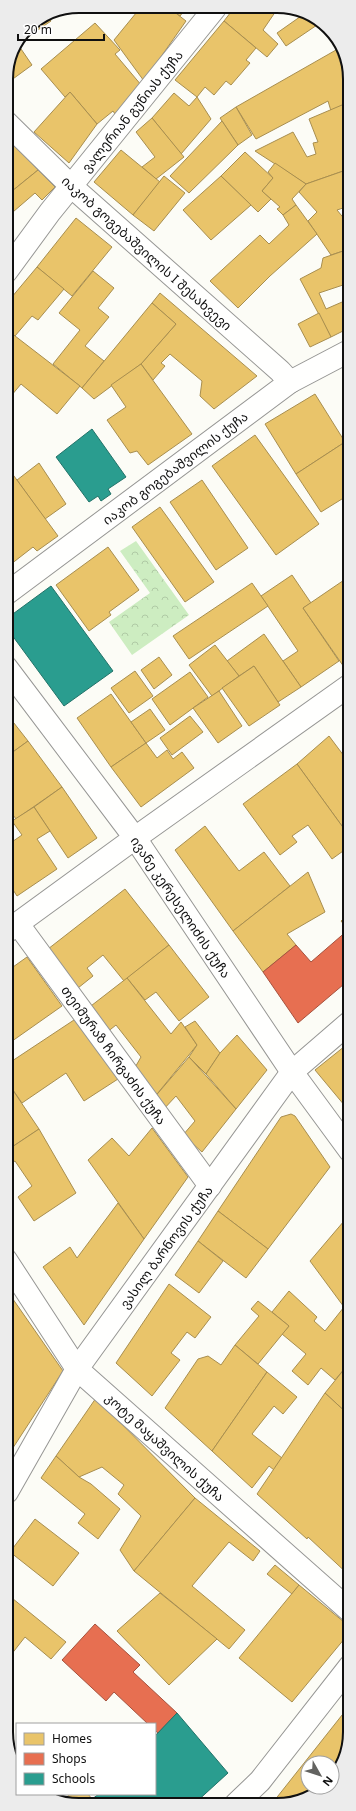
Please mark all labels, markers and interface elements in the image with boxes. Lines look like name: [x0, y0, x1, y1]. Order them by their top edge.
scale bar: [18, 16, 104, 42]
text: 20 m: [24, 21, 52, 38]
street label: ვალერიან გუნიას ქუჩა: [77, 46, 187, 176]
street label: იაკობ გოგებაშვილის I შესახვევი: [58, 172, 236, 334]
street label: იაკობ გოგებაშვილის ქუჩა: [99, 407, 251, 529]
street label: ივანე კერესელიძის ქუჩა: [127, 833, 235, 981]
street label: თეიმურაზ ჩირგაძის ქუჩა: [57, 982, 171, 1128]
street label: ვასილ ბარნოვის ქუჩა: [115, 1182, 217, 1312]
street label: კოტე მაყაშვილის ქუჩა: [102, 1389, 228, 1505]
legend: [16, 1723, 156, 1795]
text: Homes: [52, 1730, 92, 1747]
text: Shops: [52, 1750, 87, 1767]
north arrow: [300, 1755, 340, 1795]
text: Schools: [52, 1770, 95, 1787]
text: N: [320, 1773, 337, 1790]

